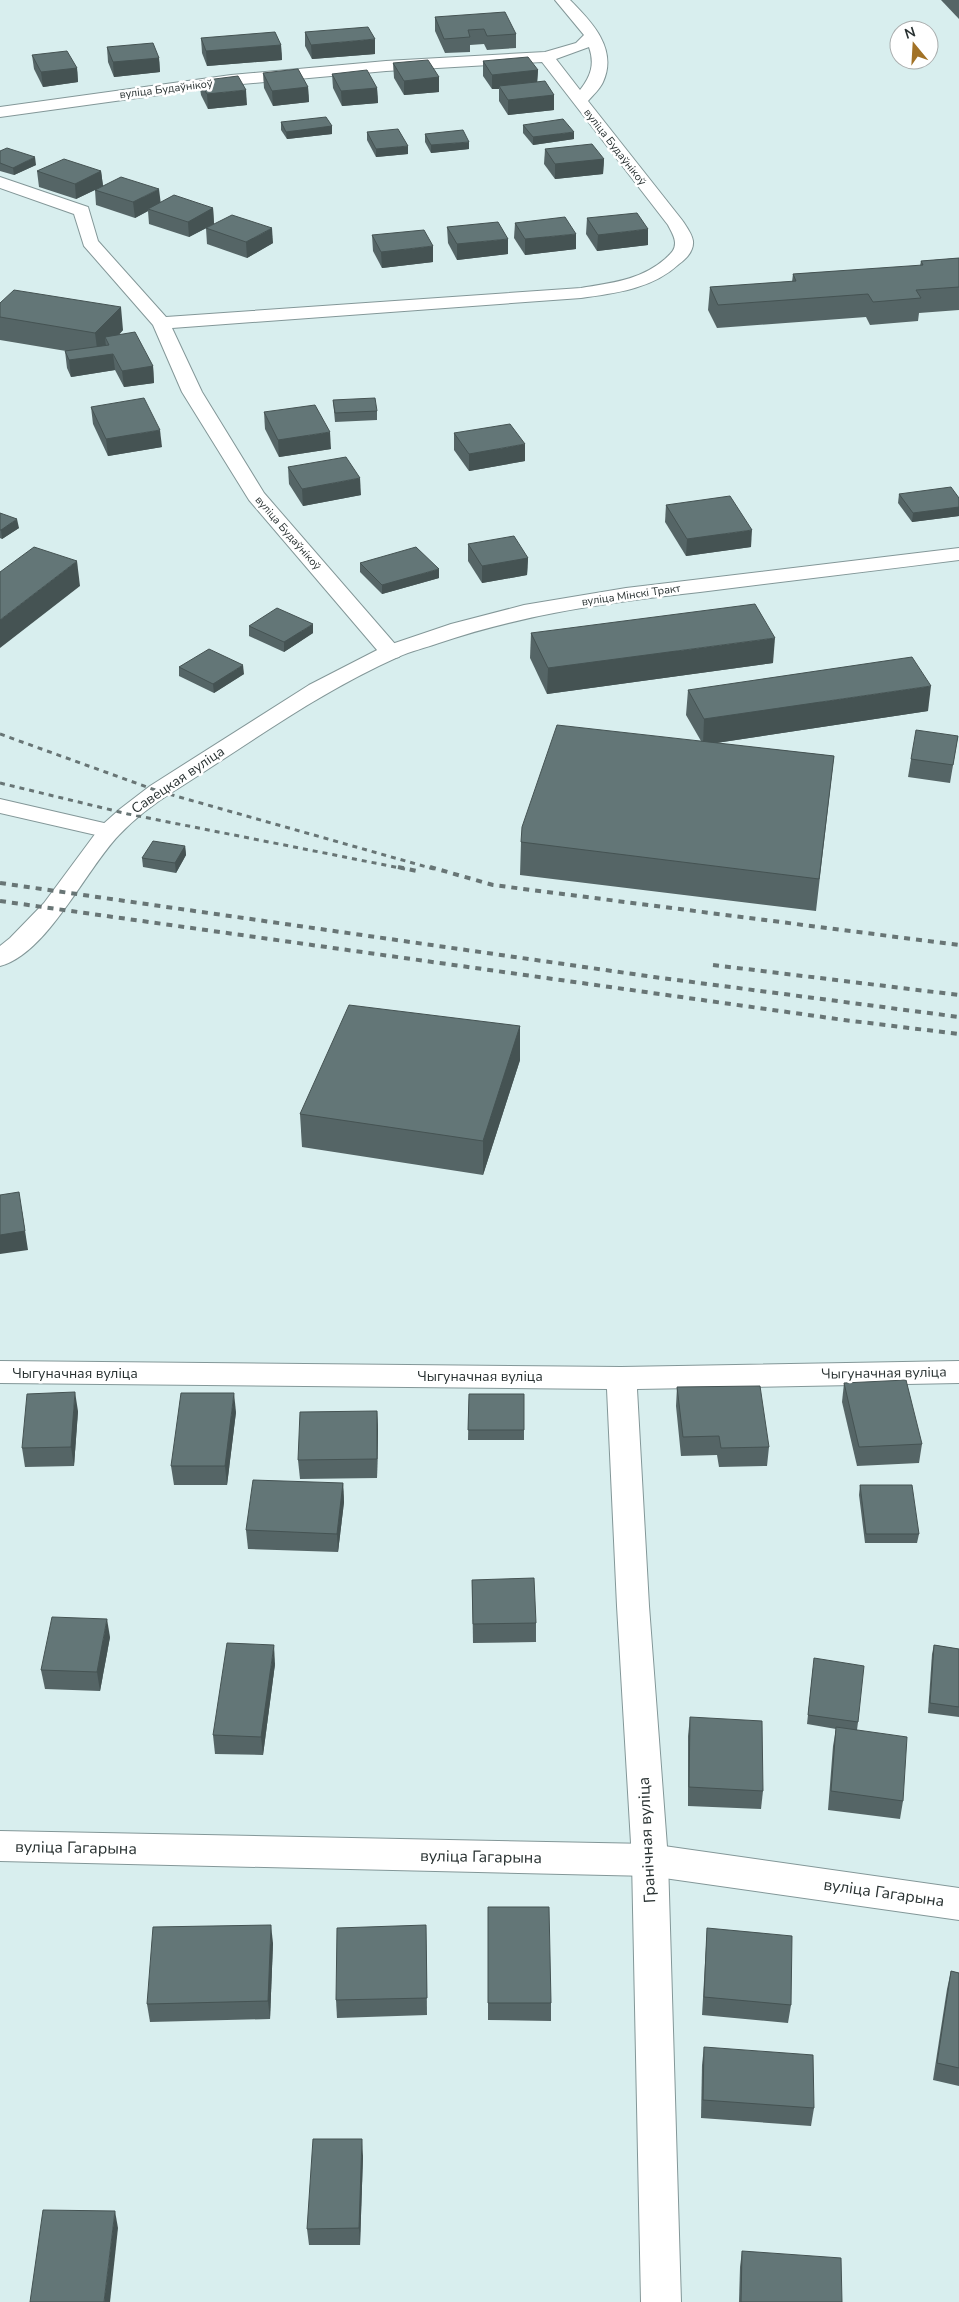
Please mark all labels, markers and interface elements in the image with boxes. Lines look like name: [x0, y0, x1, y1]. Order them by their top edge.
north arrow: [889, 20, 939, 70]
text: N: [902, 22, 918, 44]
street label: вуліца Будаўнікоў: [119, 76, 214, 102]
street label: вуліца Будаўнікоў: [580, 105, 650, 189]
street label: вуліца Будаўнікоў: [252, 493, 325, 573]
street label: вуліца Мінскі Тракт: [581, 581, 682, 609]
street label: Савецкая вуліца: [128, 742, 228, 818]
street label: Чыгуначная вуліца: [821, 1362, 947, 1384]
street label: Чыгуначная вуліца: [12, 1364, 138, 1383]
street label: Чыгуначная вуліца: [417, 1367, 543, 1386]
street label: Гранічная вуліца: [633, 1776, 661, 1904]
street label: вуліца Гагарына: [15, 1836, 137, 1860]
street label: вуліца Гагарына: [420, 1845, 542, 1869]
street label: вуліца Гагарына: [822, 1874, 946, 1912]

